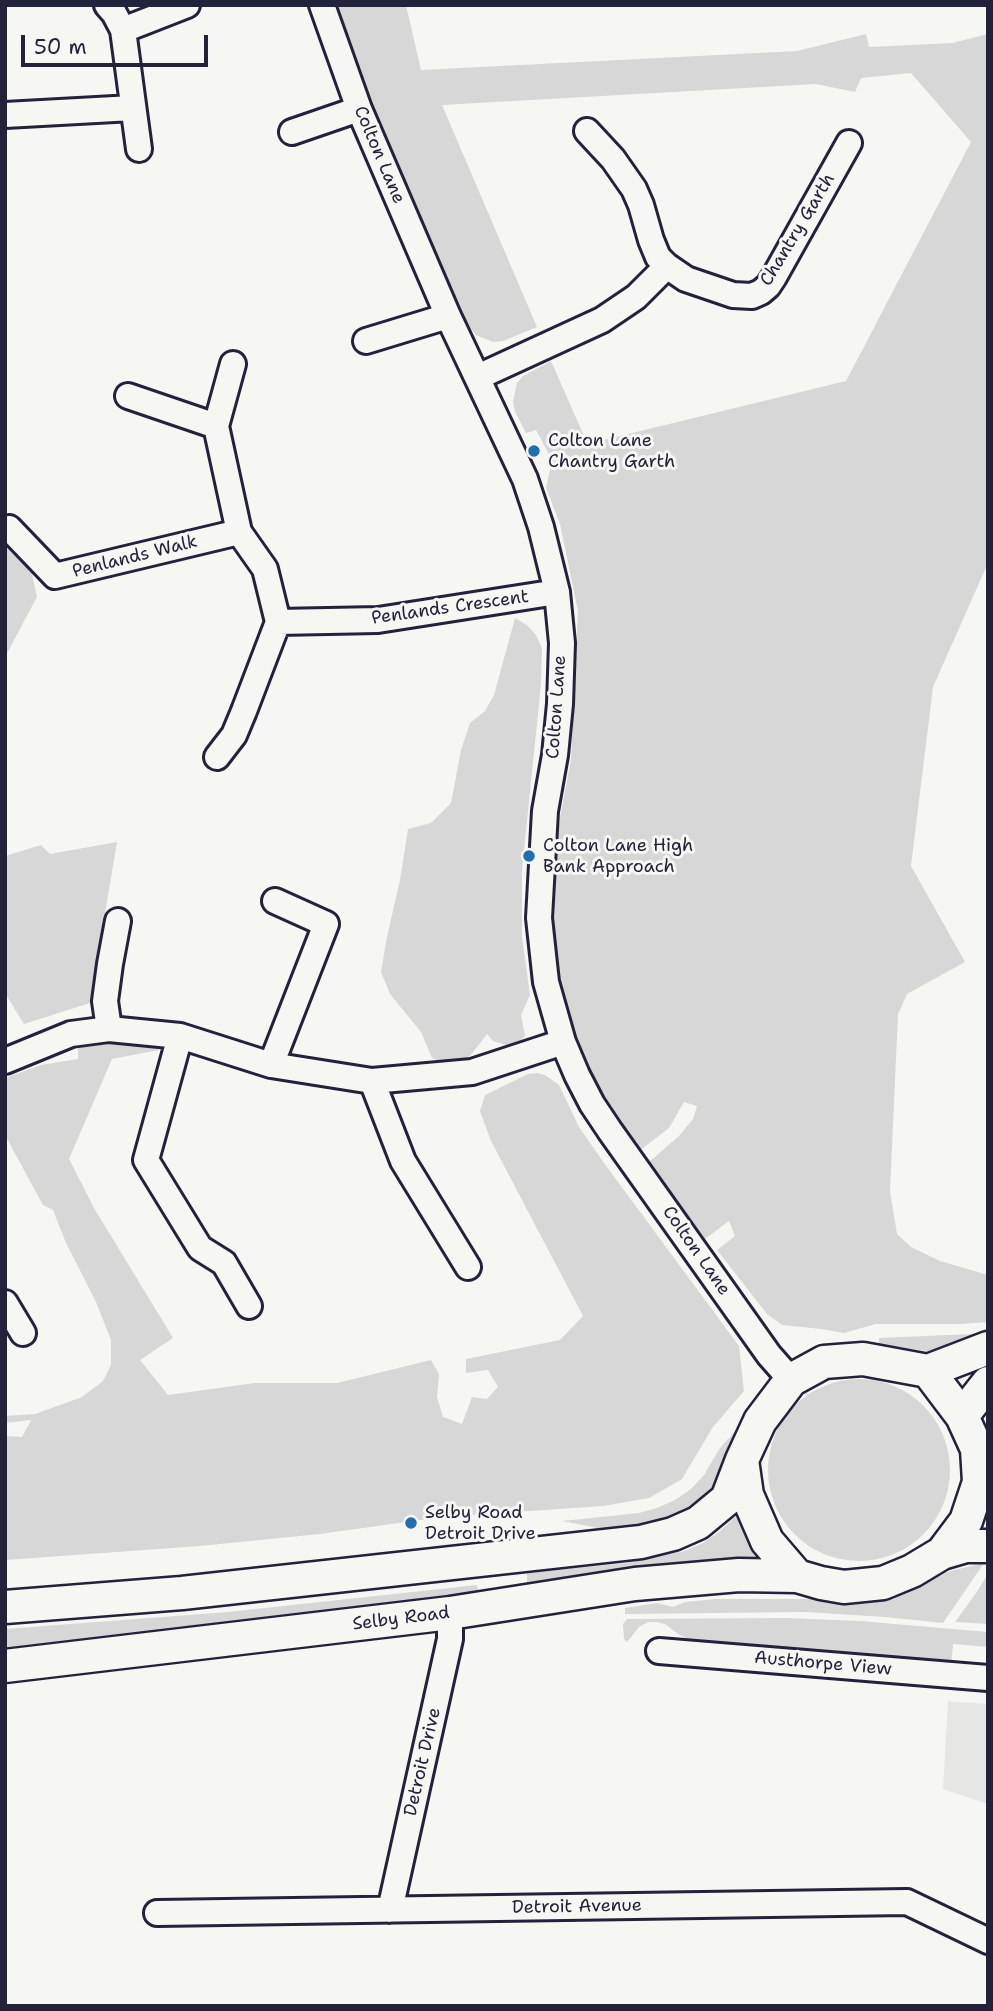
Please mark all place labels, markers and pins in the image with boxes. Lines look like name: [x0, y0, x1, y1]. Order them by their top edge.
place label: Colton Lane Chantry Garth: [548, 430, 675, 472]
marker: Colton Lane Chantry Garth: [526, 443, 542, 459]
place label: Colton Lane High Bank Approach: [543, 835, 693, 878]
marker: Colton Lane High Bank Approach: [521, 848, 537, 864]
place label: Selby Road Detroit Drive: [425, 1502, 536, 1544]
marker: Selby Road Detroit Drive: [403, 1515, 419, 1531]

